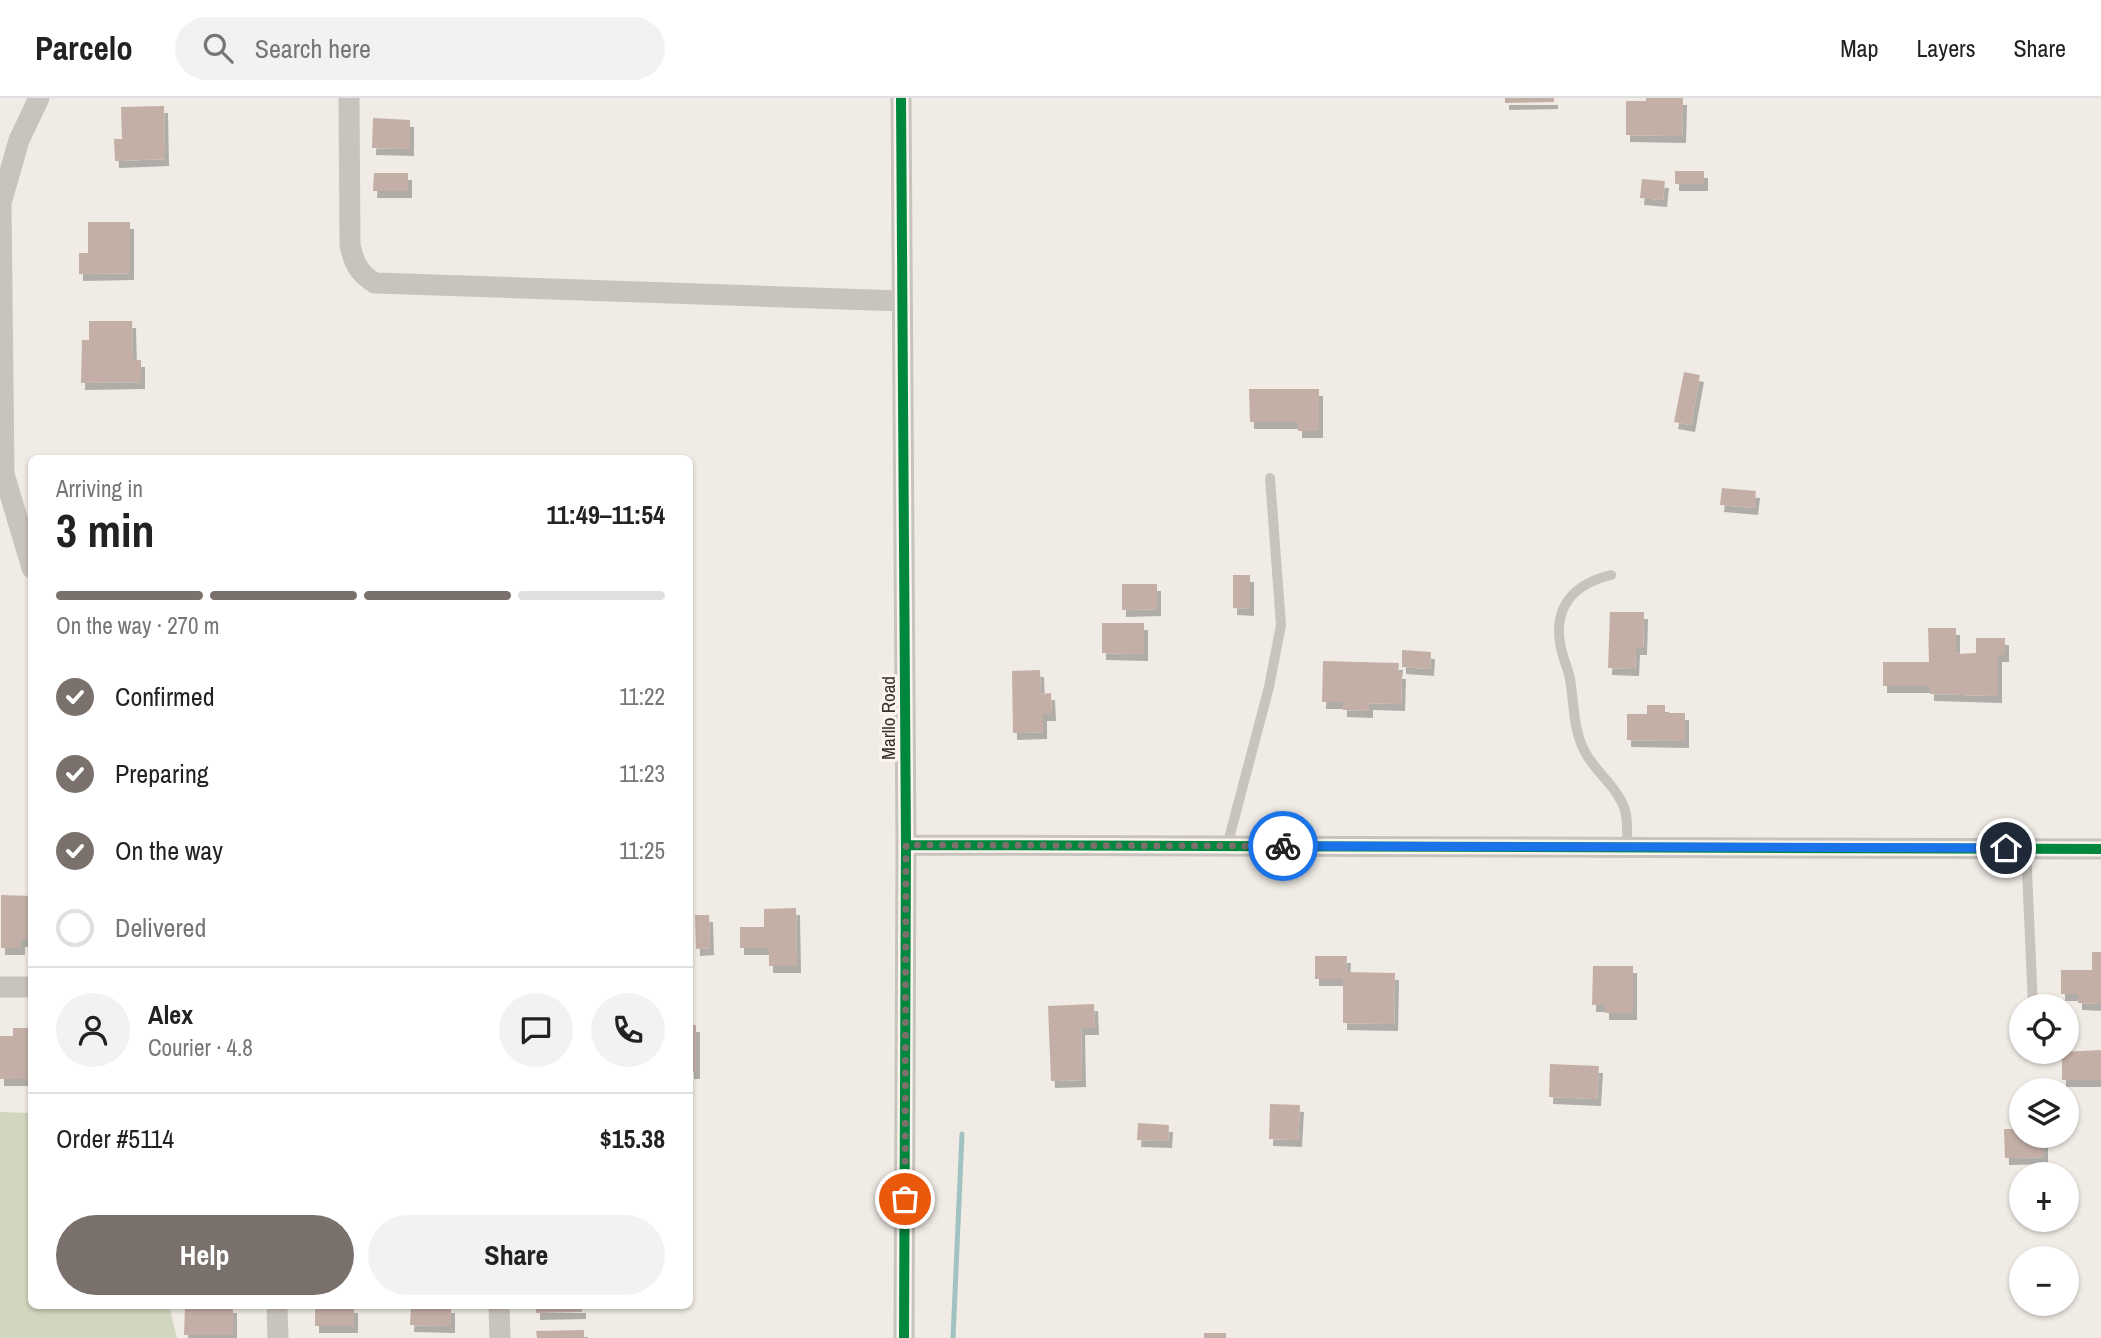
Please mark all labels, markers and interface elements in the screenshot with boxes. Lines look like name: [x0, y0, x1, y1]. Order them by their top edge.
search box: [175, 17, 665, 80]
text: Parcelo: [35, 26, 133, 70]
icon: search: [199, 29, 237, 67]
text: Search here: [255, 31, 371, 66]
text: Map: [1840, 32, 1878, 64]
text: Layers: [1916, 32, 1975, 64]
text: Share: [2013, 32, 2066, 64]
text: Arriving in: [56, 473, 143, 504]
text: 11:49–11:54: [546, 497, 665, 532]
text: 3 min: [56, 499, 155, 561]
text: On the way · 270 m: [56, 610, 220, 641]
street label: Marllo Road: [875, 676, 901, 760]
icon: check: [56, 678, 94, 716]
text: Confirmed: [115, 679, 215, 714]
text: 11:22: [619, 681, 665, 712]
icon: check: [56, 755, 94, 793]
text: Preparing: [115, 756, 209, 791]
text: 11:23: [619, 758, 665, 789]
courier: [1248, 811, 1318, 881]
pin: [1976, 818, 2036, 878]
icon: bike: [1264, 827, 1302, 865]
icon: home: [1987, 829, 2025, 867]
icon: check: [56, 832, 94, 870]
text: On the way: [115, 833, 223, 868]
text: 11:25: [619, 835, 665, 866]
text: Delivered: [115, 910, 206, 945]
button: person: [56, 993, 130, 1067]
button: chat: [499, 993, 573, 1067]
button: phone: [591, 993, 665, 1067]
map controls: [2009, 994, 2079, 1316]
button: locate: [2009, 994, 2079, 1064]
text: Alex: [148, 997, 193, 1032]
text: Courier · 4.8: [148, 1032, 253, 1063]
button: layers: [2009, 1078, 2079, 1148]
text: Order #5114: [56, 1121, 174, 1156]
text: $15.38: [600, 1121, 665, 1156]
button: +: [2009, 1162, 2079, 1232]
pin: [875, 1169, 935, 1229]
icon: bag: [886, 1180, 924, 1218]
button: Help: [56, 1215, 354, 1295]
button: Share: [368, 1215, 665, 1295]
button: −: [2009, 1246, 2079, 1316]

